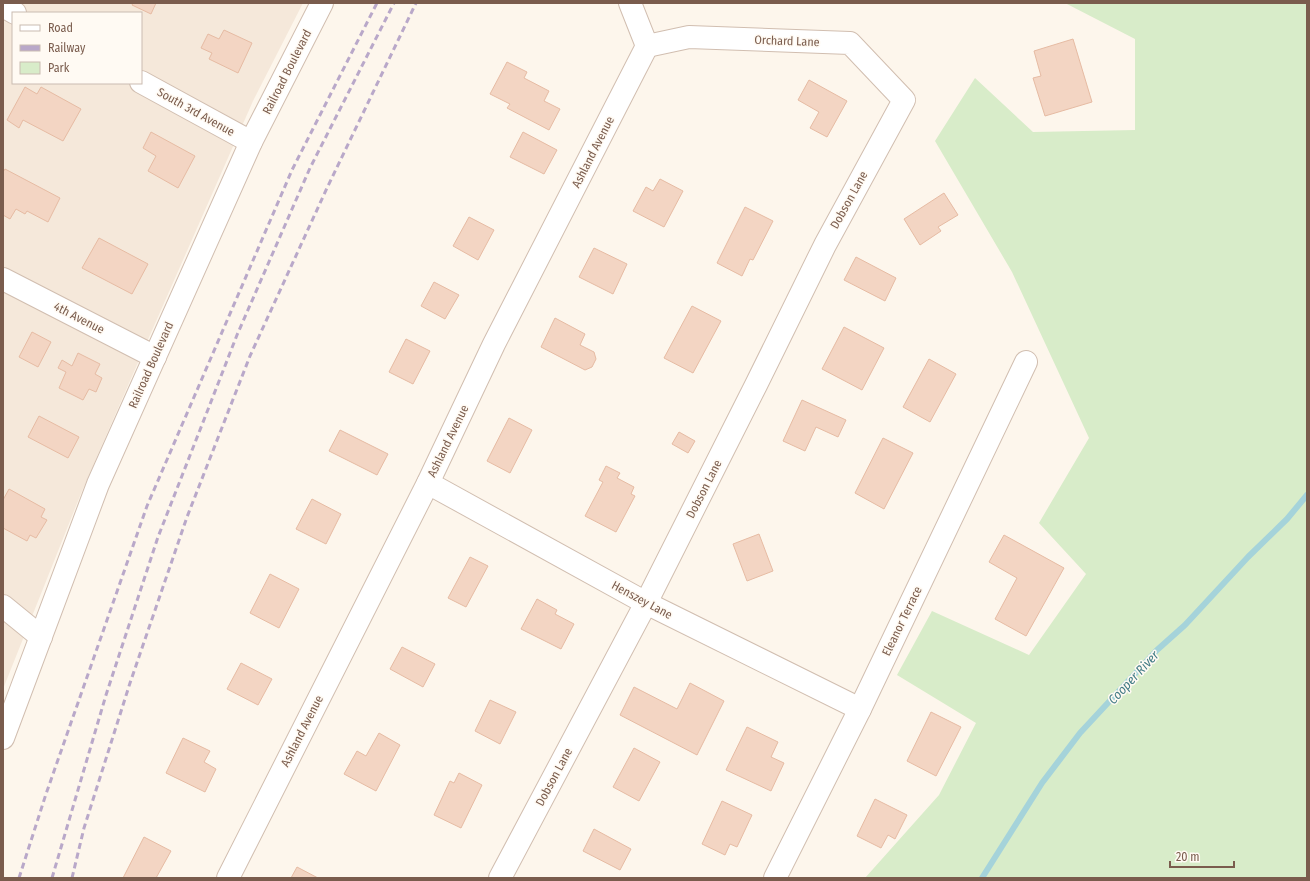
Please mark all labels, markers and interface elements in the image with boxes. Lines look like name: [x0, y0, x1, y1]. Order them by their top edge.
legend: [12, 12, 142, 84]
text: Road: [48, 21, 73, 35]
street label: Railroad Boulevard: [260, 27, 314, 117]
street label: Orchard Lane: [754, 33, 820, 49]
text: Railway: [48, 41, 86, 55]
text: Park: [48, 61, 70, 75]
street label: South 3rd Avenue: [155, 85, 237, 139]
street label: Ashland Avenue: [569, 114, 617, 190]
street label: Dobson Lane: [827, 169, 871, 231]
street label: 4th Avenue: [51, 299, 107, 337]
street label: Railroad Boulevard: [126, 320, 176, 410]
street label: Ashland Avenue: [425, 403, 472, 479]
street label: Dobson Lane: [683, 457, 725, 521]
street label: Henszey Lane: [609, 578, 675, 622]
street label: Eleanor Terrace: [879, 584, 925, 658]
water label: Cooper River: [1105, 647, 1162, 707]
street label: Ashland Avenue: [278, 693, 326, 769]
street label: Dobson Lane: [533, 746, 575, 808]
scale bar: [1170, 843, 1234, 869]
text: 20 m: [1176, 850, 1200, 864]

